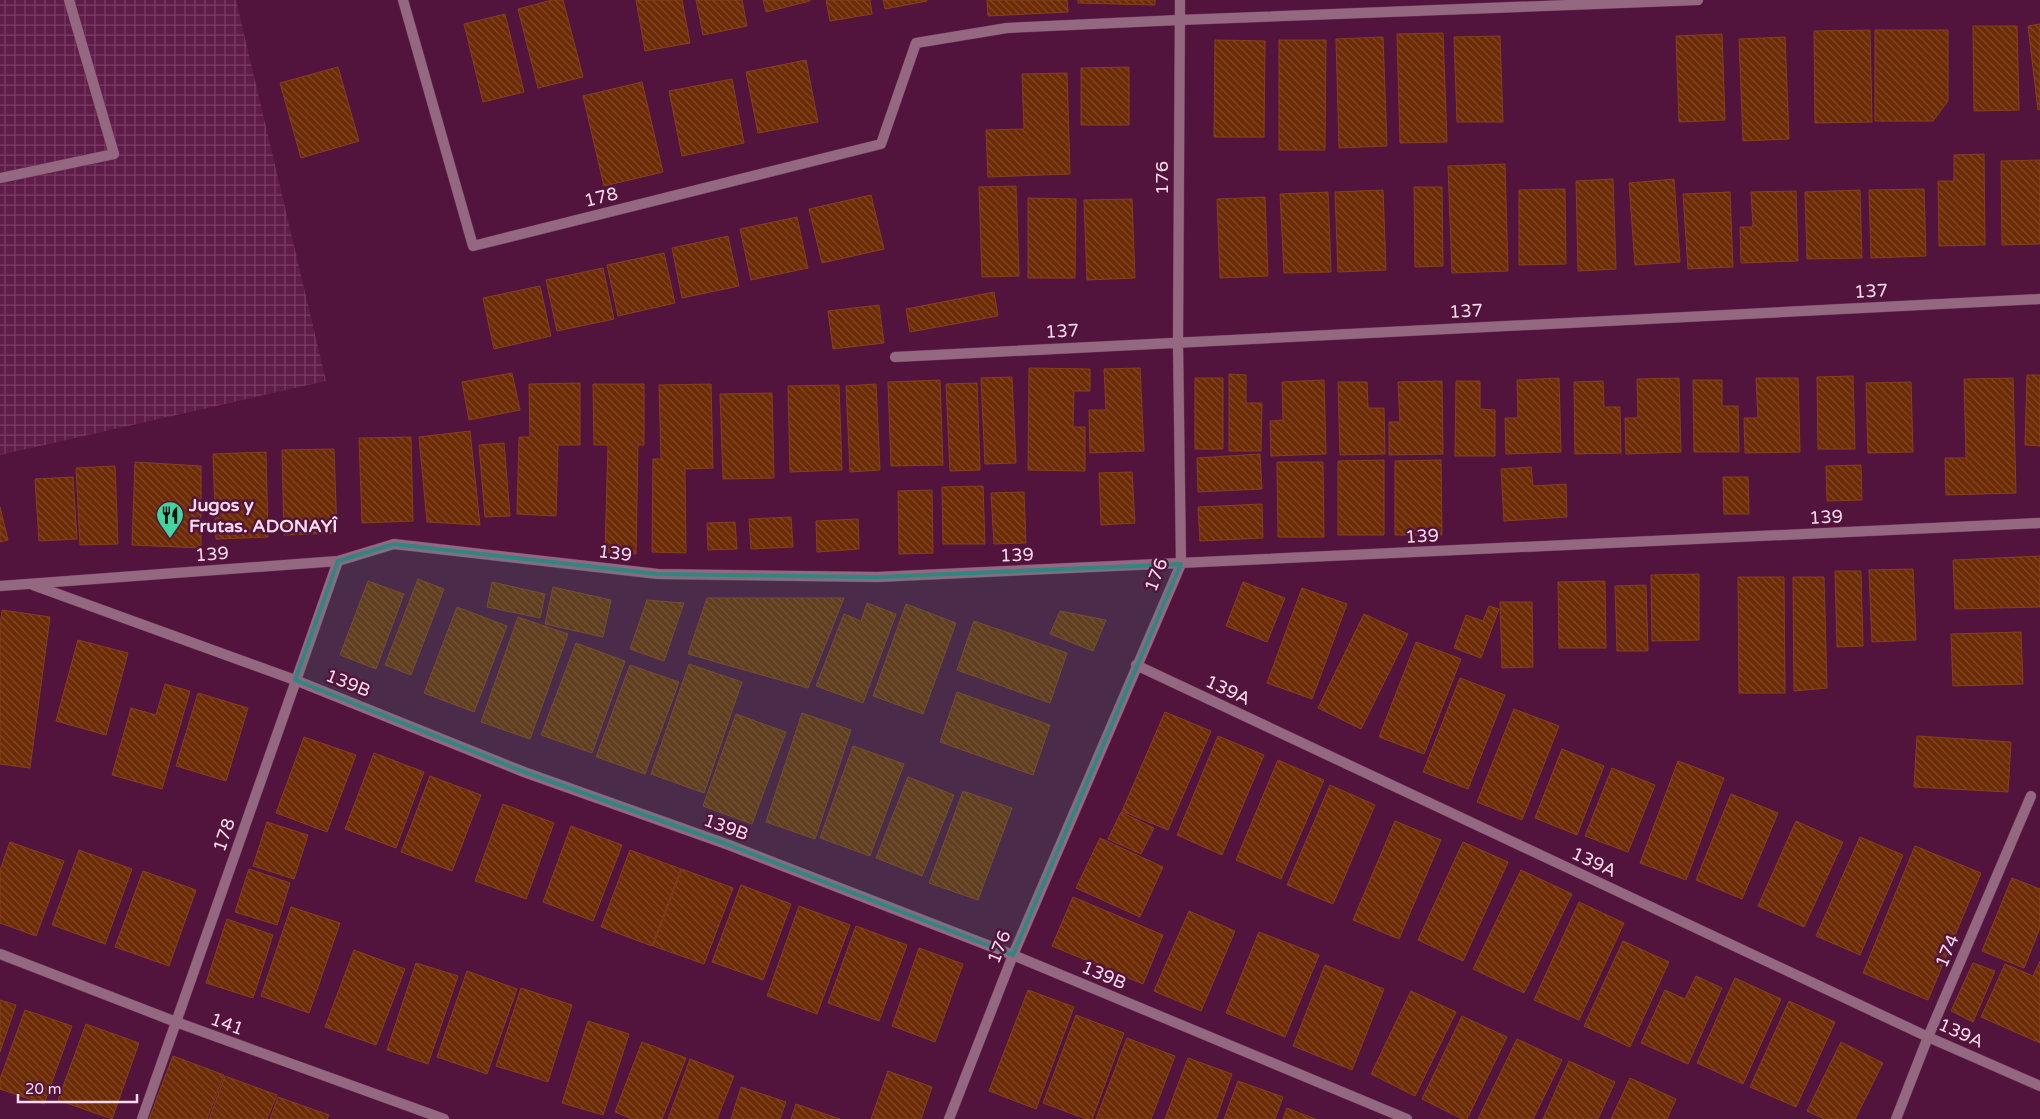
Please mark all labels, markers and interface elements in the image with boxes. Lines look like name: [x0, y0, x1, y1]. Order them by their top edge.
street label: 176: [1151, 161, 1173, 195]
street label: 178: [582, 182, 620, 212]
street label: 137: [1853, 279, 1889, 303]
street label: 137: [1448, 299, 1484, 323]
street label: 137: [1044, 319, 1080, 343]
place label: Jugos y Frutas. ADONAYÎ: [188, 494, 338, 537]
restaurant icon: Jugos y Frutas. ADONAYÎ: [155, 500, 185, 539]
street label: 139: [1808, 505, 1844, 529]
street label: 139: [1404, 524, 1440, 548]
street label: 139: [597, 540, 633, 566]
street label: 139: [194, 542, 230, 566]
street label: 139: [1000, 543, 1034, 567]
street label: 176: [1140, 555, 1172, 595]
street label: 139B: [322, 664, 374, 702]
street label: 139A: [1202, 670, 1254, 710]
street label: 139B: [700, 809, 752, 845]
street label: 178: [208, 815, 240, 855]
street label: 139A: [1568, 842, 1620, 882]
street label: 176: [982, 927, 1016, 967]
street label: 174: [1930, 931, 1964, 971]
street label: 139B: [1078, 956, 1130, 994]
street label: 141: [207, 1008, 247, 1040]
street label: 139A: [1935, 1013, 1987, 1053]
scale bar: [18, 1072, 136, 1104]
text: 20 m: [25, 1080, 62, 1098]

